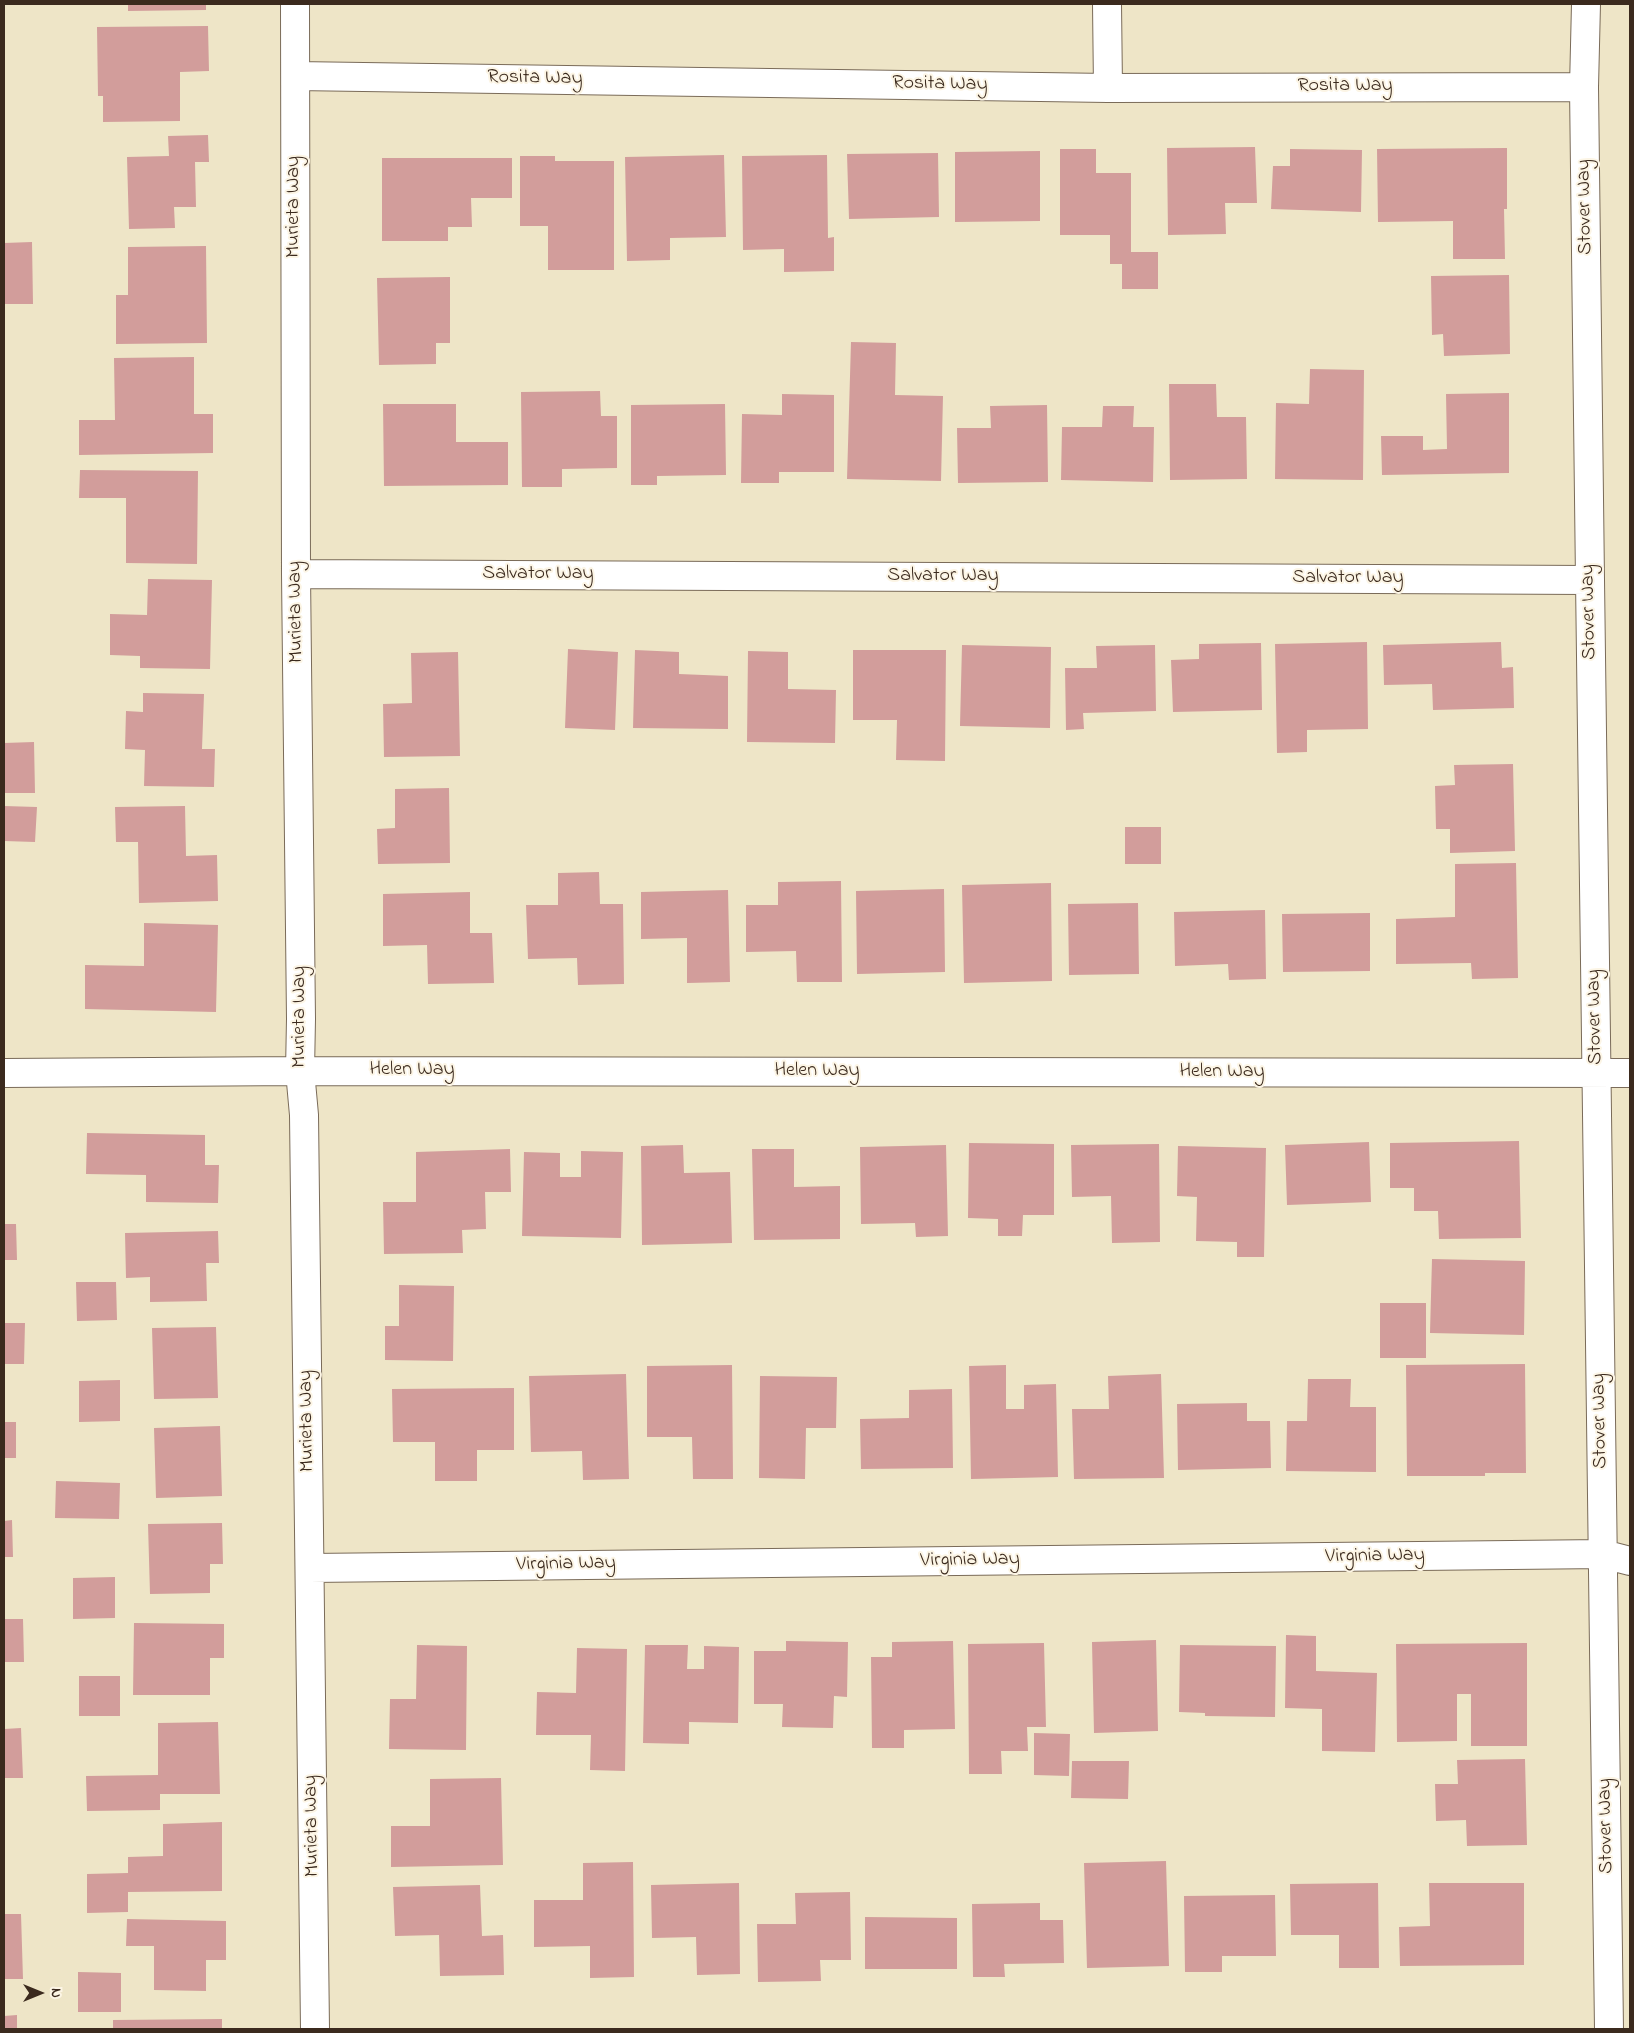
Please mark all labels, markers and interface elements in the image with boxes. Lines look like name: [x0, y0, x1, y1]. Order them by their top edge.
street label: Rosita Way: [487, 66, 583, 92]
street label: Rosita Way: [892, 72, 988, 98]
street label: Rosita Way: [1297, 75, 1393, 99]
street label: Murieta Way: [283, 156, 307, 258]
street label: Stover Way: [1573, 159, 1599, 255]
street label: Murieta Way: [284, 561, 310, 663]
street label: Salvator Way: [482, 563, 594, 587]
street label: Stover Way: [1577, 564, 1603, 660]
street label: Salvator Way: [887, 565, 999, 589]
street label: Salvator Way: [1292, 567, 1404, 591]
street label: Murieta Way: [289, 966, 313, 1068]
street label: Stover Way: [1583, 969, 1609, 1065]
street label: Helen Way: [369, 1059, 455, 1083]
street label: Helen Way: [774, 1060, 860, 1084]
street label: Helen Way: [1179, 1061, 1265, 1085]
street label: Murieta Way: [295, 1370, 321, 1472]
street label: Stover Way: [1588, 1373, 1614, 1469]
street label: Virginia Way: [1325, 1544, 1425, 1570]
street label: Virginia Way: [920, 1548, 1020, 1574]
street label: Virginia Way: [516, 1552, 616, 1578]
street label: Murieta Way: [300, 1775, 326, 1877]
street label: Stover Way: [1594, 1778, 1620, 1874]
north arrow: [15, 1968, 65, 2018]
text: N: [45, 1988, 66, 1998]

